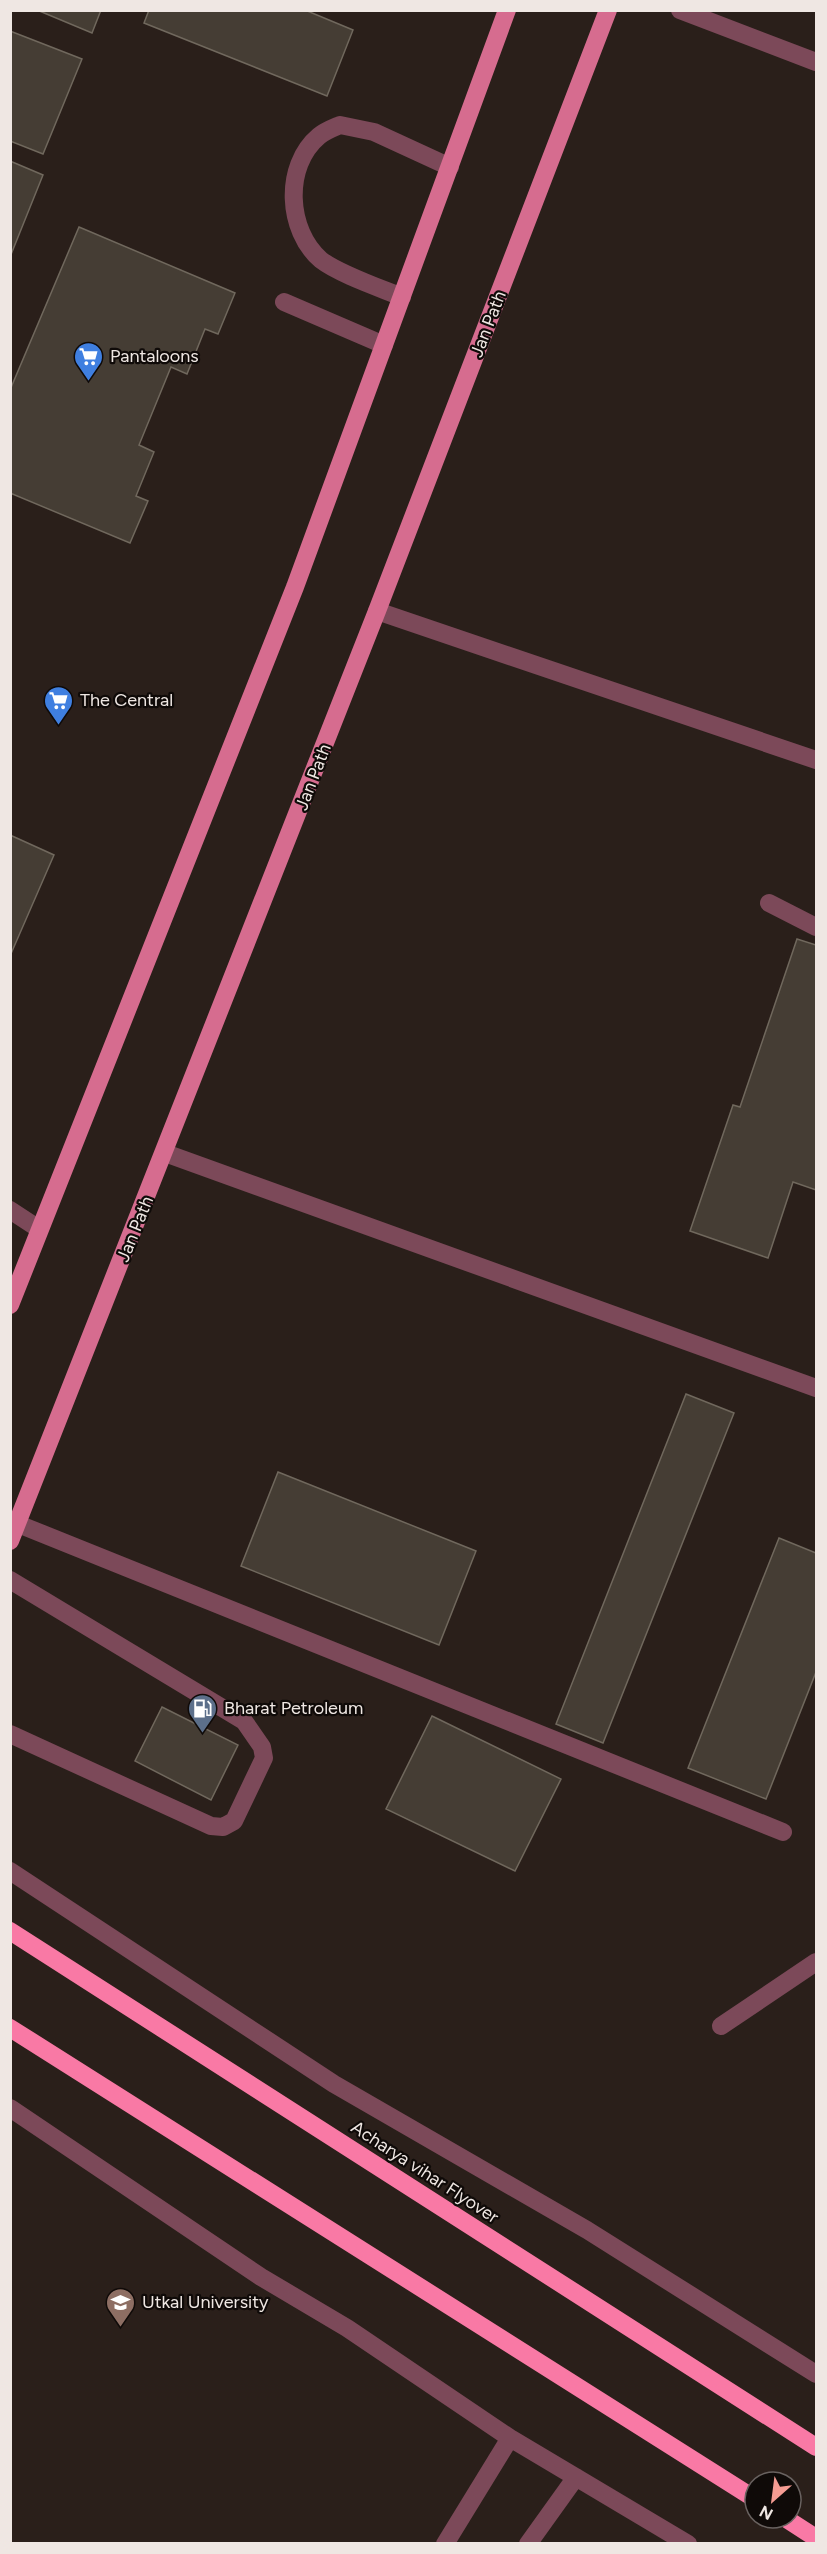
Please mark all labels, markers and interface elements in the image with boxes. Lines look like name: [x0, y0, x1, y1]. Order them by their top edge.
street label: Jan Path: [465, 288, 511, 360]
supermarket icon: Pantaloons: [73, 340, 105, 382]
place label: Pantaloons: [110, 345, 199, 367]
supermarket icon: The Central: [43, 684, 75, 726]
place label: The Central: [80, 689, 173, 711]
street label: Jan Path: [290, 741, 336, 813]
street label: Jan Path: [112, 1193, 158, 1265]
fuel station icon: Bharat Petroleum: [187, 1692, 219, 1734]
place label: Bharat Petroleum: [224, 1697, 363, 1719]
street label: Acharya vihar Flyover: [347, 2116, 503, 2228]
school or university icon: Utkal University: [105, 2286, 137, 2328]
place label: Utkal University: [142, 2291, 269, 2313]
north arrow: [743, 2470, 803, 2530]
text: N: [756, 2502, 776, 2524]

